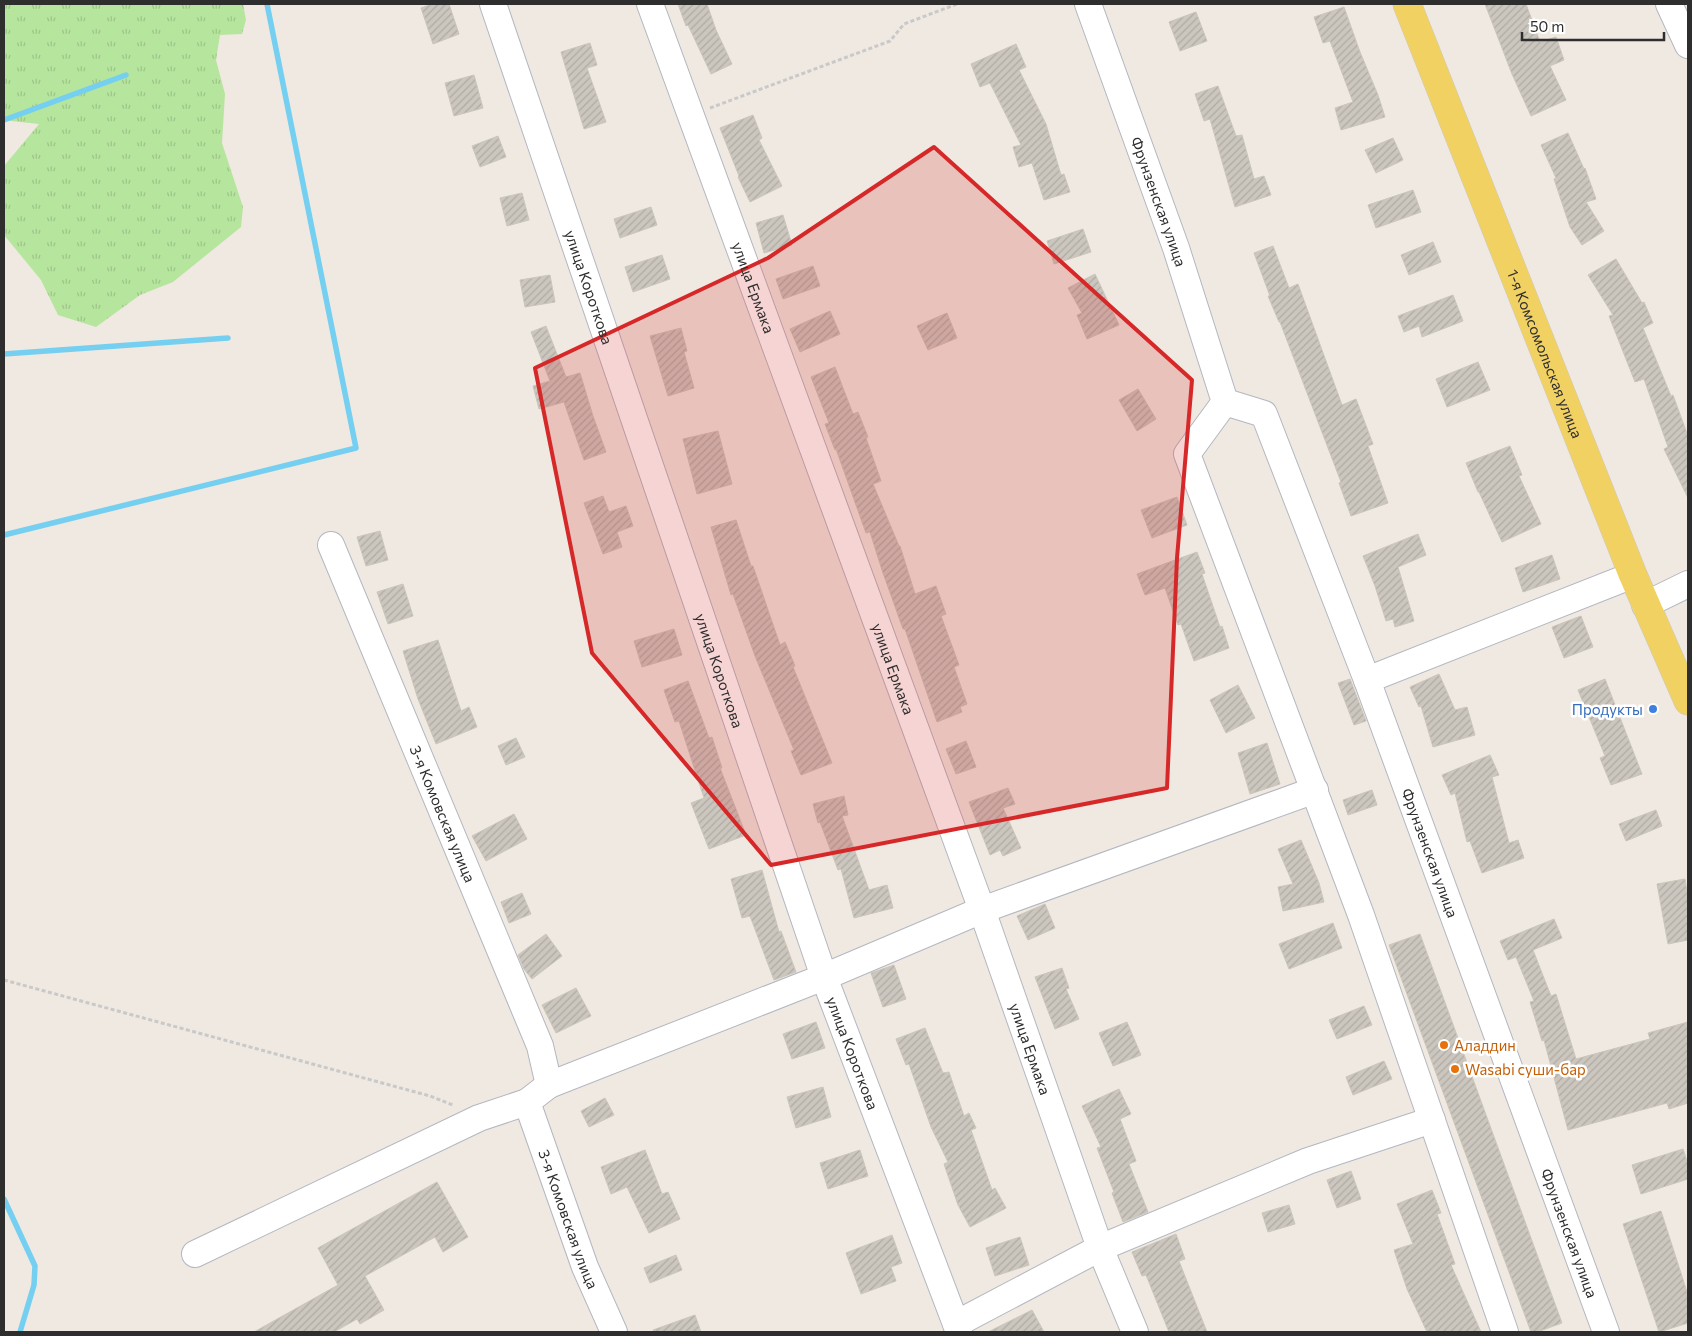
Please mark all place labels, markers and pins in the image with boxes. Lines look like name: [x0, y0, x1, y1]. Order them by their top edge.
place label: Продукты: [1572, 700, 1643, 718]
marker: Продукты: [1647, 703, 1659, 715]
place label: Аладдин: [1454, 1036, 1516, 1054]
marker: Аладдин: [1438, 1039, 1450, 1051]
place label: Wasabi суши-бар: [1465, 1060, 1586, 1078]
marker: Wasabi суши-бар: [1449, 1063, 1461, 1075]

